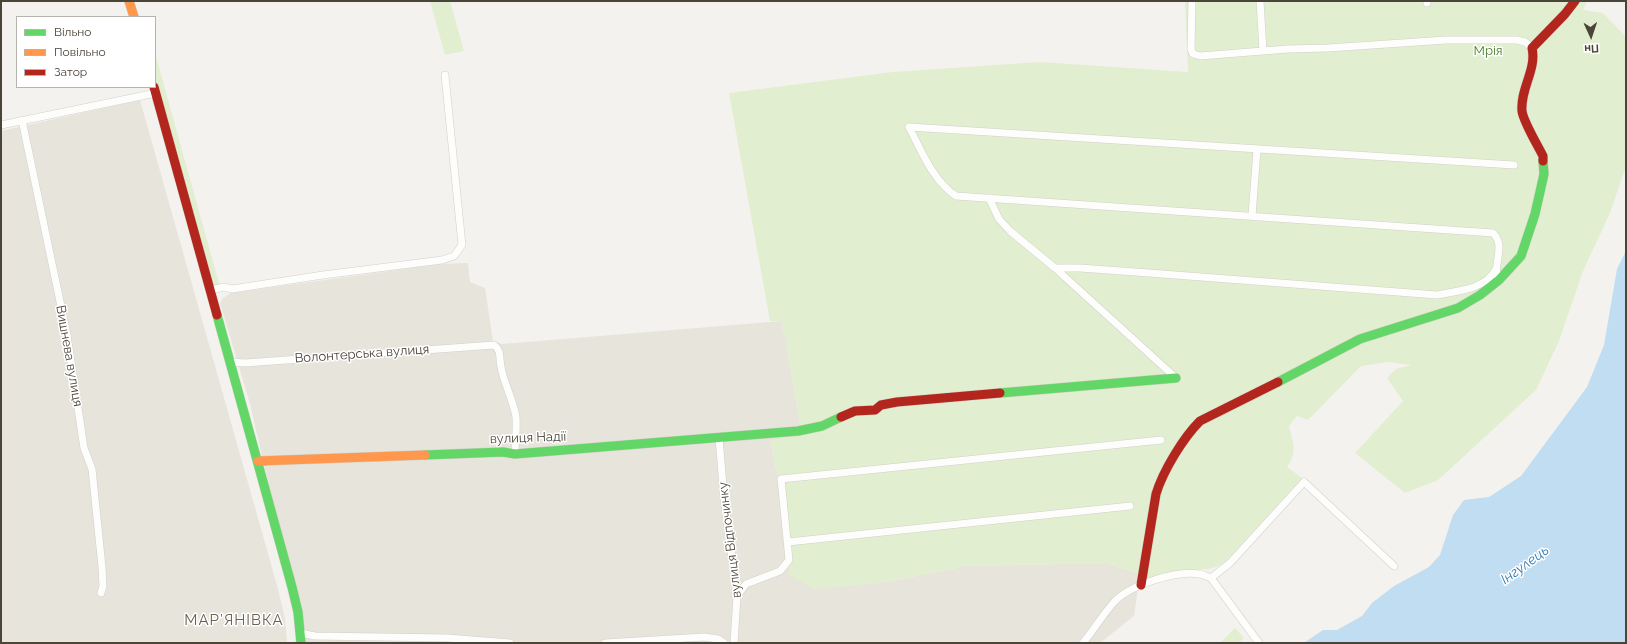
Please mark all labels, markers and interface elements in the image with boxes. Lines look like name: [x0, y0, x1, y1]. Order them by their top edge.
legend: [16, 16, 156, 88]
north arrow: [1571, 16, 1611, 56]
text: Вільно: [54, 25, 91, 39]
text: Пн: [1584, 42, 1599, 55]
park label: Мрія: [1474, 43, 1502, 59]
text: Повільно: [54, 45, 106, 59]
text: Затор: [54, 65, 87, 79]
street label: Вишнева вулиця: [52, 304, 86, 408]
street label: Волонтерська вулиця: [294, 342, 430, 366]
street label: вулиця Надії: [489, 429, 567, 447]
street label: вулиця Відпочинку: [715, 481, 745, 599]
water label: Інгулець: [1498, 542, 1552, 588]
district label: МАР’ЯНІВКА: [184, 611, 284, 629]

